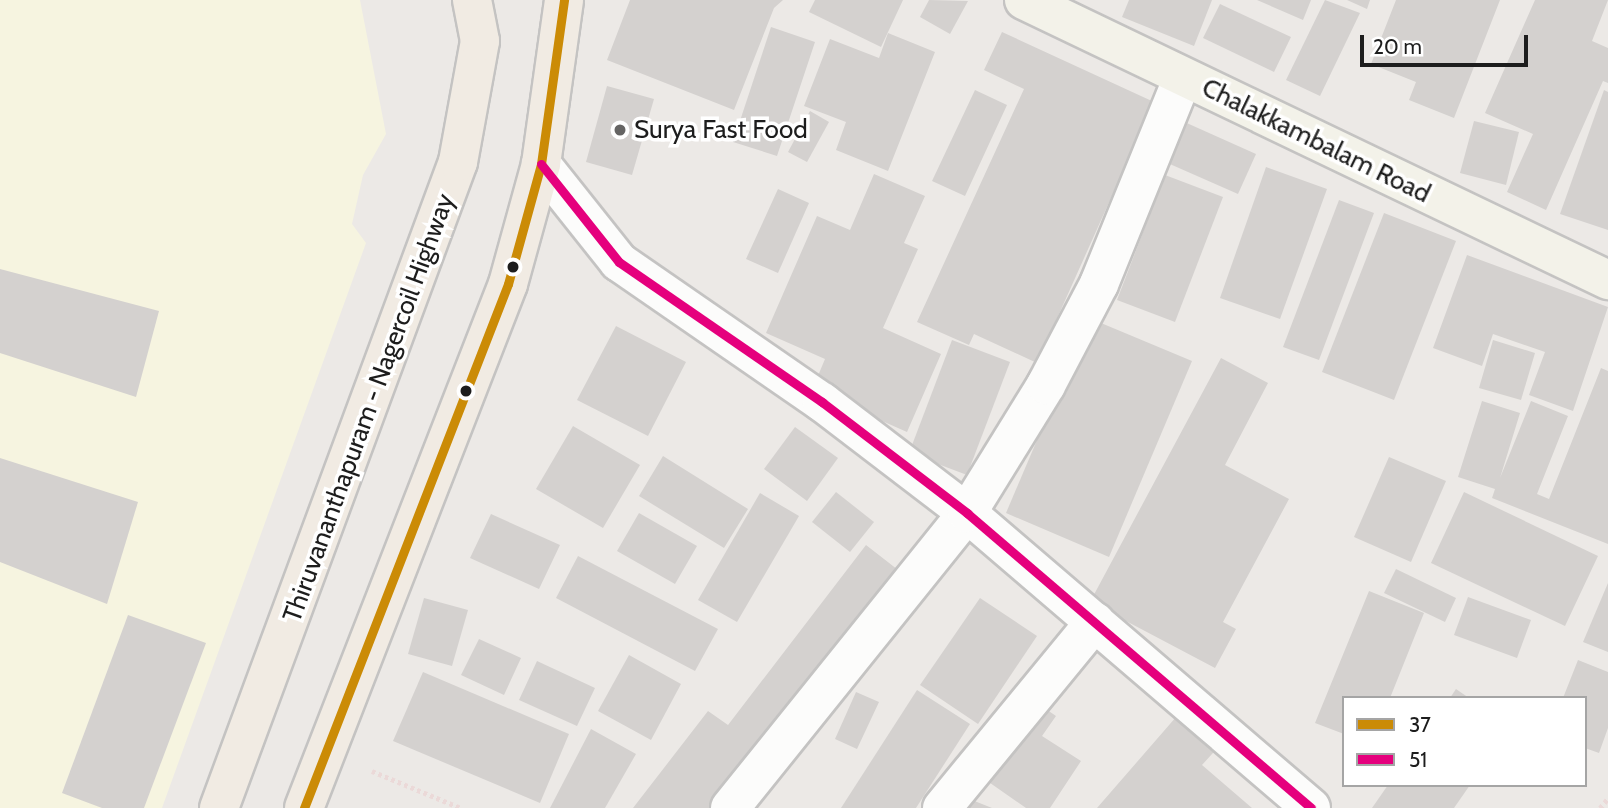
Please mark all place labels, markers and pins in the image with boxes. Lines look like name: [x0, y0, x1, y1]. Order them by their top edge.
place label: Surya Fast Food: [634, 114, 808, 146]
marker: Surya Fast Food: [612, 122, 628, 138]
unlabelled marker: [506, 260, 520, 274]
unlabelled marker: [459, 384, 473, 398]

